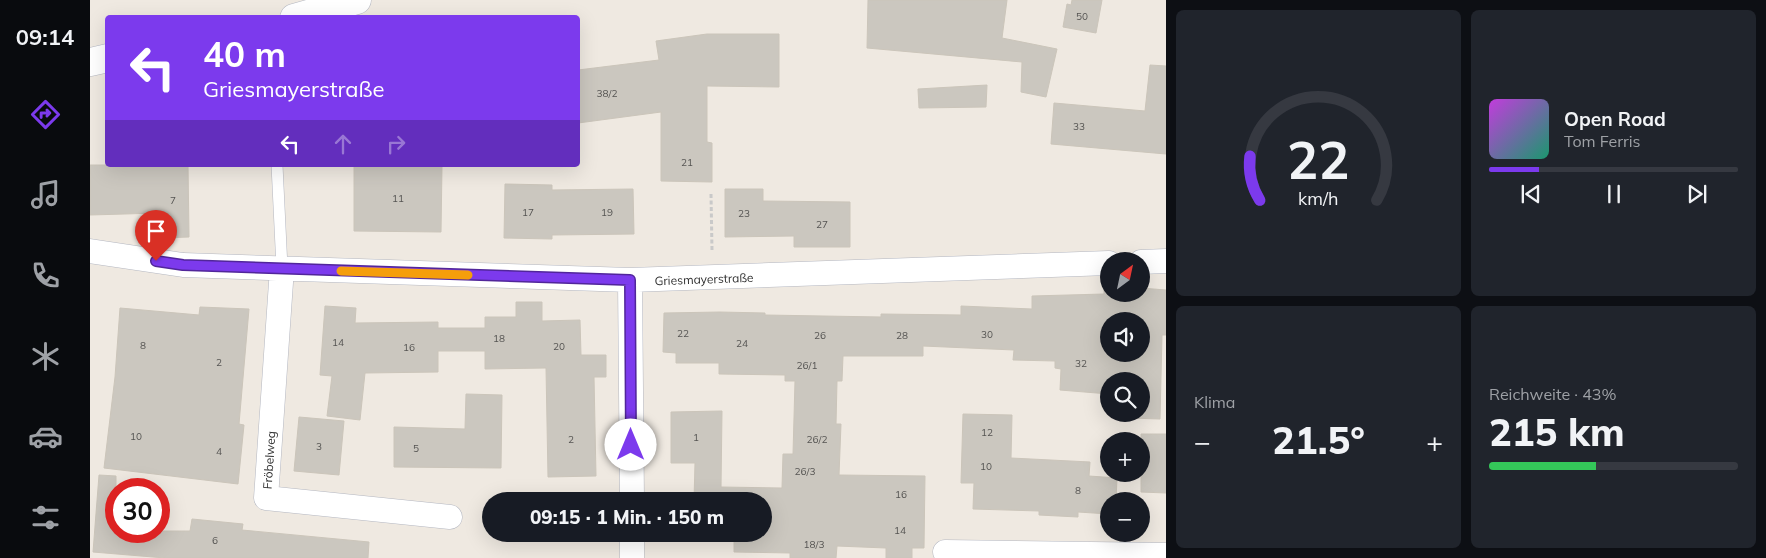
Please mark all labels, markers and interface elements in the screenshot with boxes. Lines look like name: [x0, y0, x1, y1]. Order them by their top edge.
house number: 50: [1076, 10, 1088, 23]
text: 09:14: [16, 23, 74, 51]
text: 40 m: [203, 32, 286, 76]
icon: left: [120, 35, 185, 100]
text: Griesmayerstraße: [203, 75, 384, 103]
house number: 38/2: [597, 87, 617, 100]
icon: directions: [28, 97, 63, 132]
text: Open Road: [1564, 107, 1666, 131]
house number: 33: [1073, 120, 1085, 133]
text: 22: [1287, 127, 1350, 192]
icon: left: [276, 130, 304, 158]
icon: ahead: [329, 130, 357, 158]
icon: right: [382, 130, 410, 158]
text: Tom Ferris: [1564, 131, 1641, 151]
house number: 21: [681, 156, 693, 169]
icon: music: [28, 177, 63, 212]
icon: previous: [1517, 180, 1545, 208]
icon: pause: [1600, 180, 1628, 208]
icon: next: [1683, 180, 1711, 208]
text: km/h: [1298, 187, 1339, 209]
house number: 11: [392, 192, 404, 205]
house number: 7: [170, 194, 176, 207]
house number: 17: [522, 206, 534, 219]
house number: 19: [601, 206, 613, 219]
house number: 23: [738, 207, 750, 220]
pin: [135, 210, 177, 261]
icon: arrive: [142, 217, 170, 245]
house number: 27: [816, 218, 828, 231]
north arrow: [1100, 252, 1150, 302]
map controls: [1100, 252, 1150, 542]
icon: phone: [28, 258, 63, 293]
street label: Griesmayerstraße: [654, 270, 754, 288]
button: sound: [1100, 312, 1150, 362]
house number: 22: [677, 327, 689, 340]
house number: 30: [981, 328, 993, 341]
house number: 26: [814, 329, 826, 342]
house number: 28: [896, 329, 908, 342]
house number: 18: [493, 332, 505, 345]
house number: 14: [332, 336, 344, 349]
house number: 24: [736, 337, 748, 350]
icon: climate: [28, 339, 63, 374]
house number: 8: [140, 339, 146, 352]
house number: 20: [553, 340, 565, 353]
house number: 16: [403, 341, 415, 354]
house number: 2: [216, 356, 222, 369]
house number: 32: [1075, 357, 1087, 370]
house number: 26/1: [797, 359, 817, 372]
button: search: [1100, 372, 1150, 422]
text: Reichweite · 43%: [1489, 384, 1616, 404]
text: Klima: [1194, 392, 1235, 412]
text: 215 km: [1489, 408, 1625, 456]
text: 21.5°: [1272, 416, 1365, 464]
position arrow: [604, 418, 656, 470]
icon: car: [28, 419, 63, 454]
text: −: [1194, 424, 1211, 459]
text: +: [1426, 424, 1443, 459]
house number: 12: [981, 426, 993, 439]
house number: 10: [130, 430, 142, 443]
street label: Fröbelweg: [259, 430, 279, 490]
house number: 1: [693, 431, 699, 444]
button: +: [1100, 432, 1150, 482]
house number: 2: [568, 433, 574, 446]
house number: 26/2: [807, 433, 827, 446]
house number: 3: [316, 440, 322, 453]
house number: 5: [413, 442, 419, 455]
house number: 4: [216, 445, 222, 458]
house number: 10: [980, 460, 992, 473]
house number: 26/3: [795, 465, 815, 478]
speed limit sign: 30: [105, 478, 170, 543]
house number: 8: [1075, 484, 1081, 497]
house number: 16: [895, 488, 907, 501]
button: −: [1100, 492, 1150, 542]
icon: filters: [28, 500, 63, 535]
text: 09:15 · 1 Min. · 150 m: [530, 505, 724, 529]
house number: 14: [894, 524, 906, 537]
house number: 6: [212, 534, 218, 547]
house number: 18/3: [804, 538, 824, 551]

